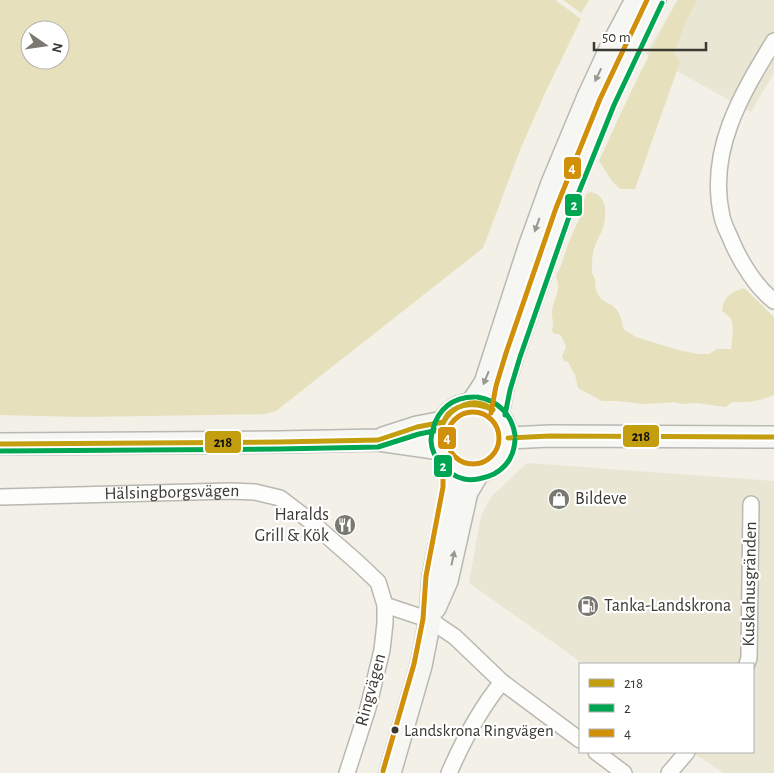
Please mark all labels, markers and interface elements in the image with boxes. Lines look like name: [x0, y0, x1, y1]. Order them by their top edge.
north arrow: [20, 20, 70, 70]
scale bar: [594, 20, 706, 52]
text: 50 m: [602, 30, 631, 45]
text: N: [49, 41, 65, 54]
one-way arrow: [594, 68, 602, 82]
line badge: 4: [563, 156, 582, 180]
text: 4: [568, 162, 576, 176]
line badge: 2: [564, 193, 583, 217]
text: 2: [571, 199, 578, 213]
one-way arrow: [533, 218, 540, 233]
one-way arrow: [482, 371, 490, 386]
line badge: 218: [622, 424, 660, 448]
line badge: 4: [437, 426, 457, 450]
line badge: 218: [204, 430, 242, 454]
text: 218: [632, 430, 650, 444]
text: 4: [443, 432, 451, 446]
text: 218: [214, 436, 232, 450]
line badge: 2: [433, 454, 453, 478]
text: 2: [440, 460, 447, 474]
street label: Hälsingborgsvägen: [104, 482, 240, 503]
shop icon: Bildeve: [547, 487, 571, 511]
place label: Bildeve: [575, 490, 627, 508]
place label: Haralds Grill & Kök: [255, 506, 330, 545]
restaurant icon: Haralds Grill & Kök: [333, 513, 357, 537]
street label: Kuskahusgränden: [740, 521, 760, 647]
one-way arrow: [449, 549, 457, 565]
fuel station icon: Tanka-Landskrona: [576, 594, 600, 618]
place label: Tanka-Landskrona: [604, 597, 731, 615]
street label: Ringvägen: [353, 652, 389, 728]
legend: [579, 663, 754, 753]
text: 218: [624, 676, 643, 691]
text: 2: [624, 701, 631, 716]
place label: Landskrona Ringvägen: [404, 722, 554, 739]
marker: Landskrona Ringvägen: [390, 725, 400, 735]
text: 4: [624, 726, 631, 741]

